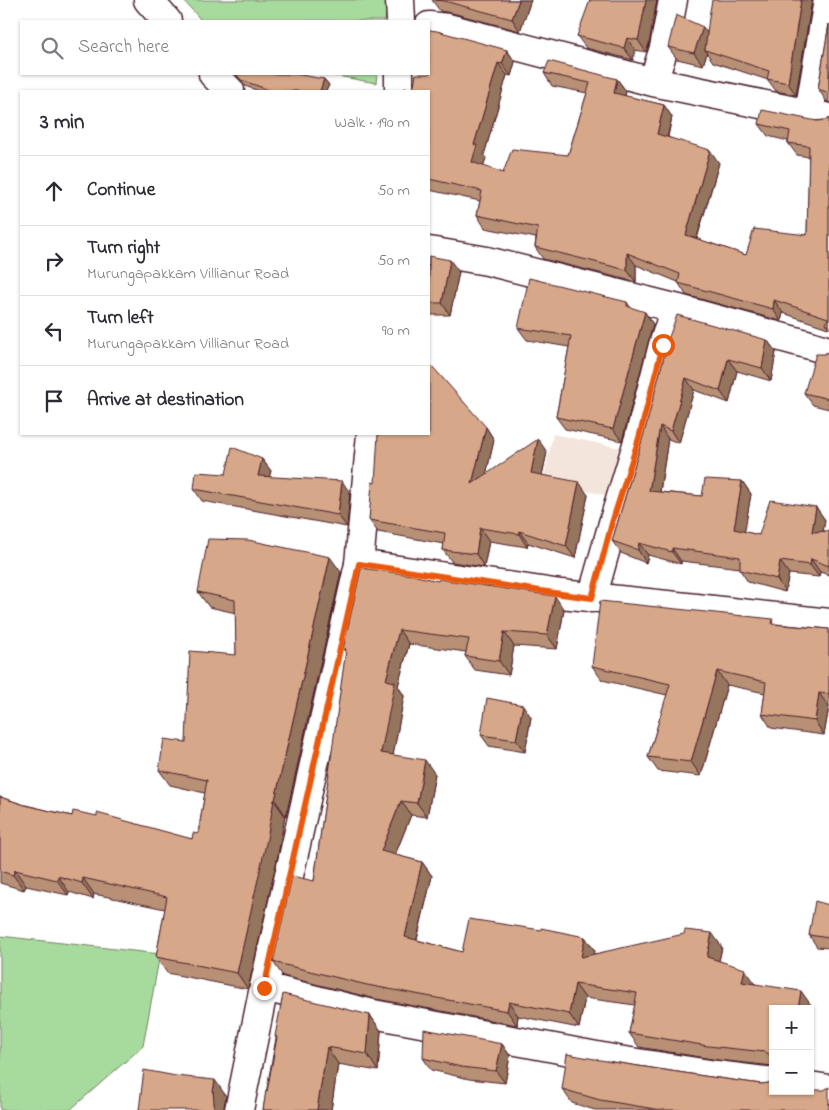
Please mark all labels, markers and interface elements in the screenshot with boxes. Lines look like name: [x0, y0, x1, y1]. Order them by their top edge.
search box: [20, 20, 430, 75]
icon: search: [38, 34, 66, 62]
text: Search here: [78, 34, 169, 61]
text: 3 min: [40, 108, 84, 138]
text: Walk · 190 m: [335, 111, 410, 135]
icon: ahead: [40, 177, 68, 205]
text: Continue: [87, 177, 155, 204]
text: 50 m: [378, 179, 410, 203]
text: Turn right: [87, 235, 160, 262]
icon: right: [40, 247, 68, 275]
text: 50 m: [378, 249, 410, 273]
text: Murungapakkam Villianur Road: [87, 262, 289, 286]
text: Turn left: [87, 305, 154, 332]
icon: left: [40, 317, 68, 345]
text: 90 m: [382, 319, 410, 343]
text: Murungapakkam Villianur Road: [87, 332, 289, 356]
route start: [652, 334, 675, 357]
icon: arrive: [40, 387, 68, 415]
text: Arrive at destination: [87, 387, 244, 414]
route end: [253, 977, 276, 1000]
map controls: [769, 1005, 814, 1095]
button: +: [769, 1005, 814, 1050]
button: −: [769, 1050, 814, 1095]

